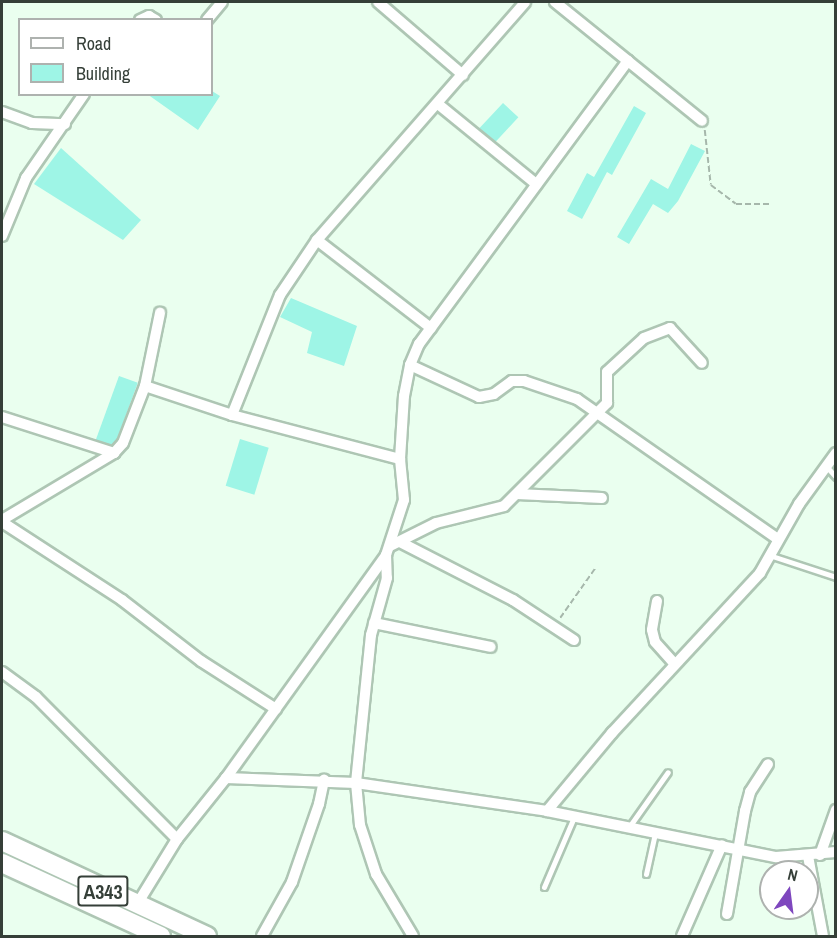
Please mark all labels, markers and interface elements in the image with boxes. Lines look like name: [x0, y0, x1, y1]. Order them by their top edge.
legend: [18, 18, 213, 96]
text: Road: [76, 31, 111, 56]
text: Building: [76, 61, 130, 86]
north arrow: [759, 860, 819, 920]
text: N: [786, 863, 800, 886]
road number: A343: [76, 874, 130, 908]

